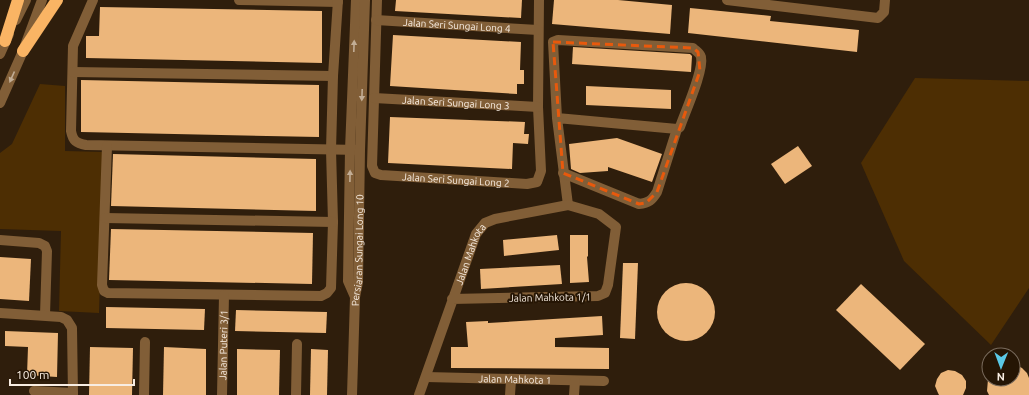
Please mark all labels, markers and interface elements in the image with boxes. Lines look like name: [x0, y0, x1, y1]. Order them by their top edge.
street label: Jalan Seri Sungai Long 4: [403, 17, 511, 34]
one-way arrow: [351, 40, 358, 52]
one-way arrow: [9, 71, 15, 82]
one-way arrow: [359, 89, 365, 102]
street label: Jalan Seri Sungai Long 3: [402, 95, 510, 111]
one-way arrow: [347, 169, 353, 182]
street label: Jalan Seri Sungai Long 2: [402, 171, 510, 189]
street label: Persiaran Sungai Long 10: [350, 194, 365, 306]
street label: Jalan Mahkota: [453, 222, 488, 286]
street label: Jalan Mahkota 1/1: [509, 291, 591, 304]
street label: Jalan Puteri 3/1: [217, 310, 230, 380]
north arrow: [981, 347, 1021, 387]
scale bar: [10, 361, 134, 387]
text: 100 m: [16, 368, 49, 381]
text: N: [997, 371, 1005, 383]
street label: Jalan Mahkota 1: [478, 373, 552, 386]

